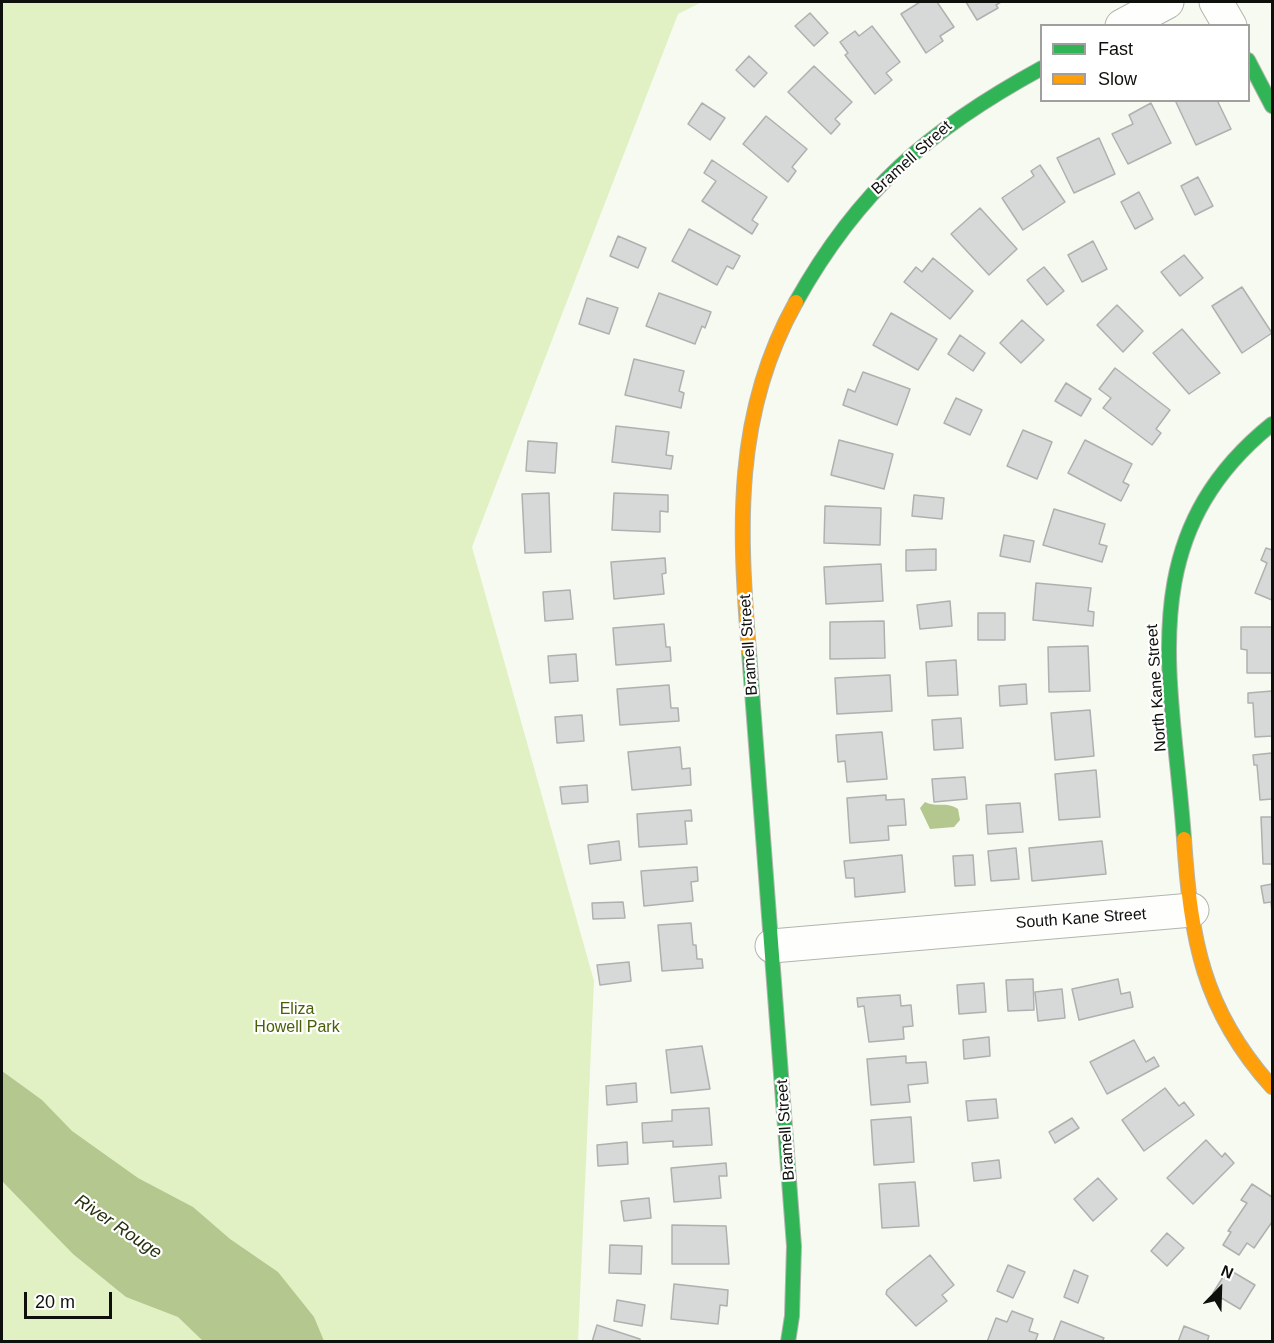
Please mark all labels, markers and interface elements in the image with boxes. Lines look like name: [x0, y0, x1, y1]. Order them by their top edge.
legend: [1040, 24, 1250, 102]
text: Fast: [1098, 39, 1133, 59]
text: Slow: [1098, 69, 1137, 89]
street label: Bramell Street: [868, 117, 956, 199]
street label: Bramell Street: [736, 594, 762, 696]
street label: North Kane Street: [1143, 623, 1171, 753]
street label: South Kane Street: [1015, 905, 1147, 933]
park label: Eliza Howell Park: [254, 1000, 340, 1038]
street label: Bramell Street: [773, 1079, 799, 1181]
water label: River Rouge: [70, 1190, 166, 1264]
north arrow: [1190, 1259, 1250, 1319]
text: N: [1219, 1262, 1236, 1282]
scale bar: [27, 1280, 116, 1318]
text: 20 m: [35, 1292, 75, 1312]

